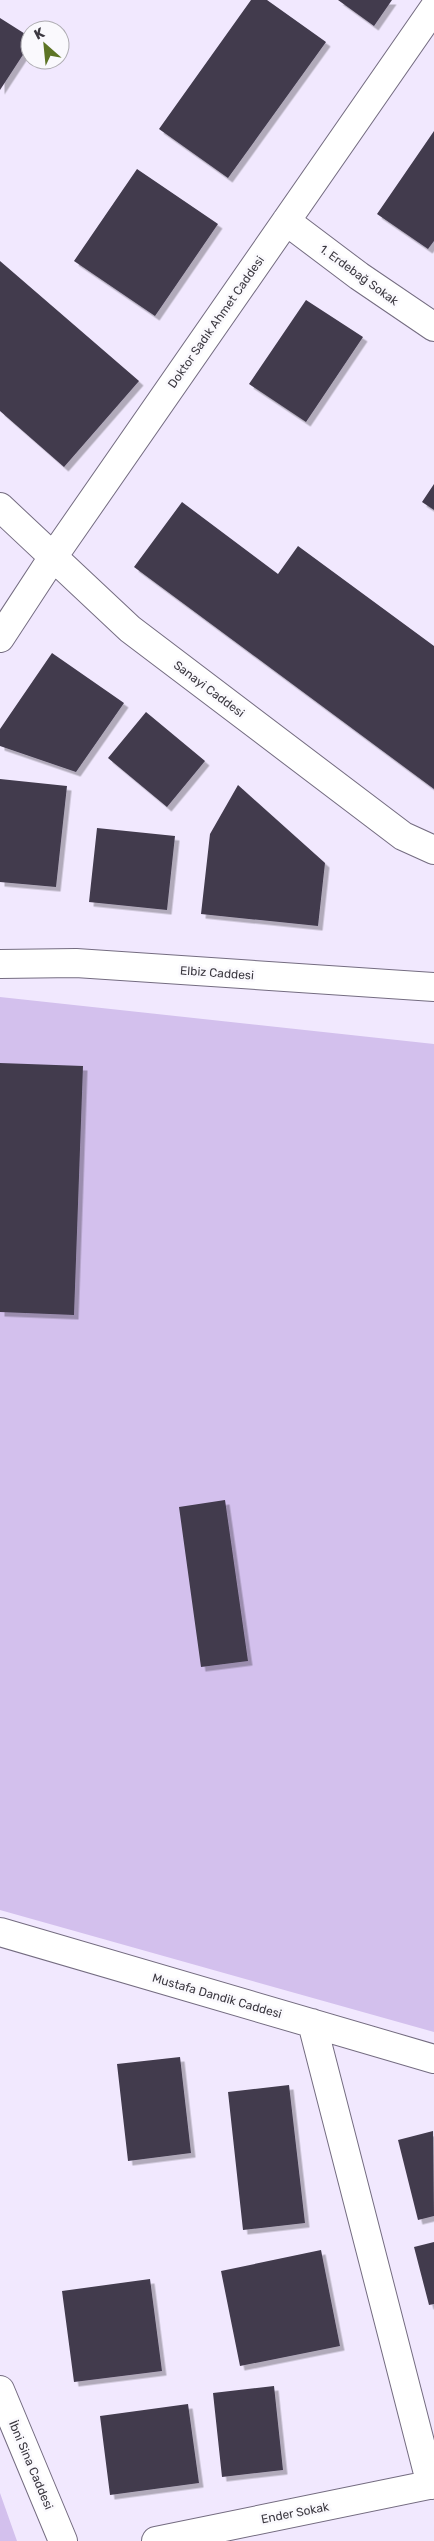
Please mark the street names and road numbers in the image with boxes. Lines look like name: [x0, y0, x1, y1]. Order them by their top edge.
street label: 1. Erdebağ Sokak: [317, 242, 402, 309]
street label: Doktor Sadık Ahmet Caddesi: [165, 253, 267, 391]
street label: Sanayi Caddesi: [171, 658, 247, 720]
street label: Elbiz Caddesi: [180, 963, 254, 983]
street label: Mustafa Dandik Caddesi: [151, 1971, 283, 2021]
street label: İbni Sina Caddesi: [6, 2418, 56, 2512]
street label: Ender Sokak: [260, 2499, 331, 2526]

